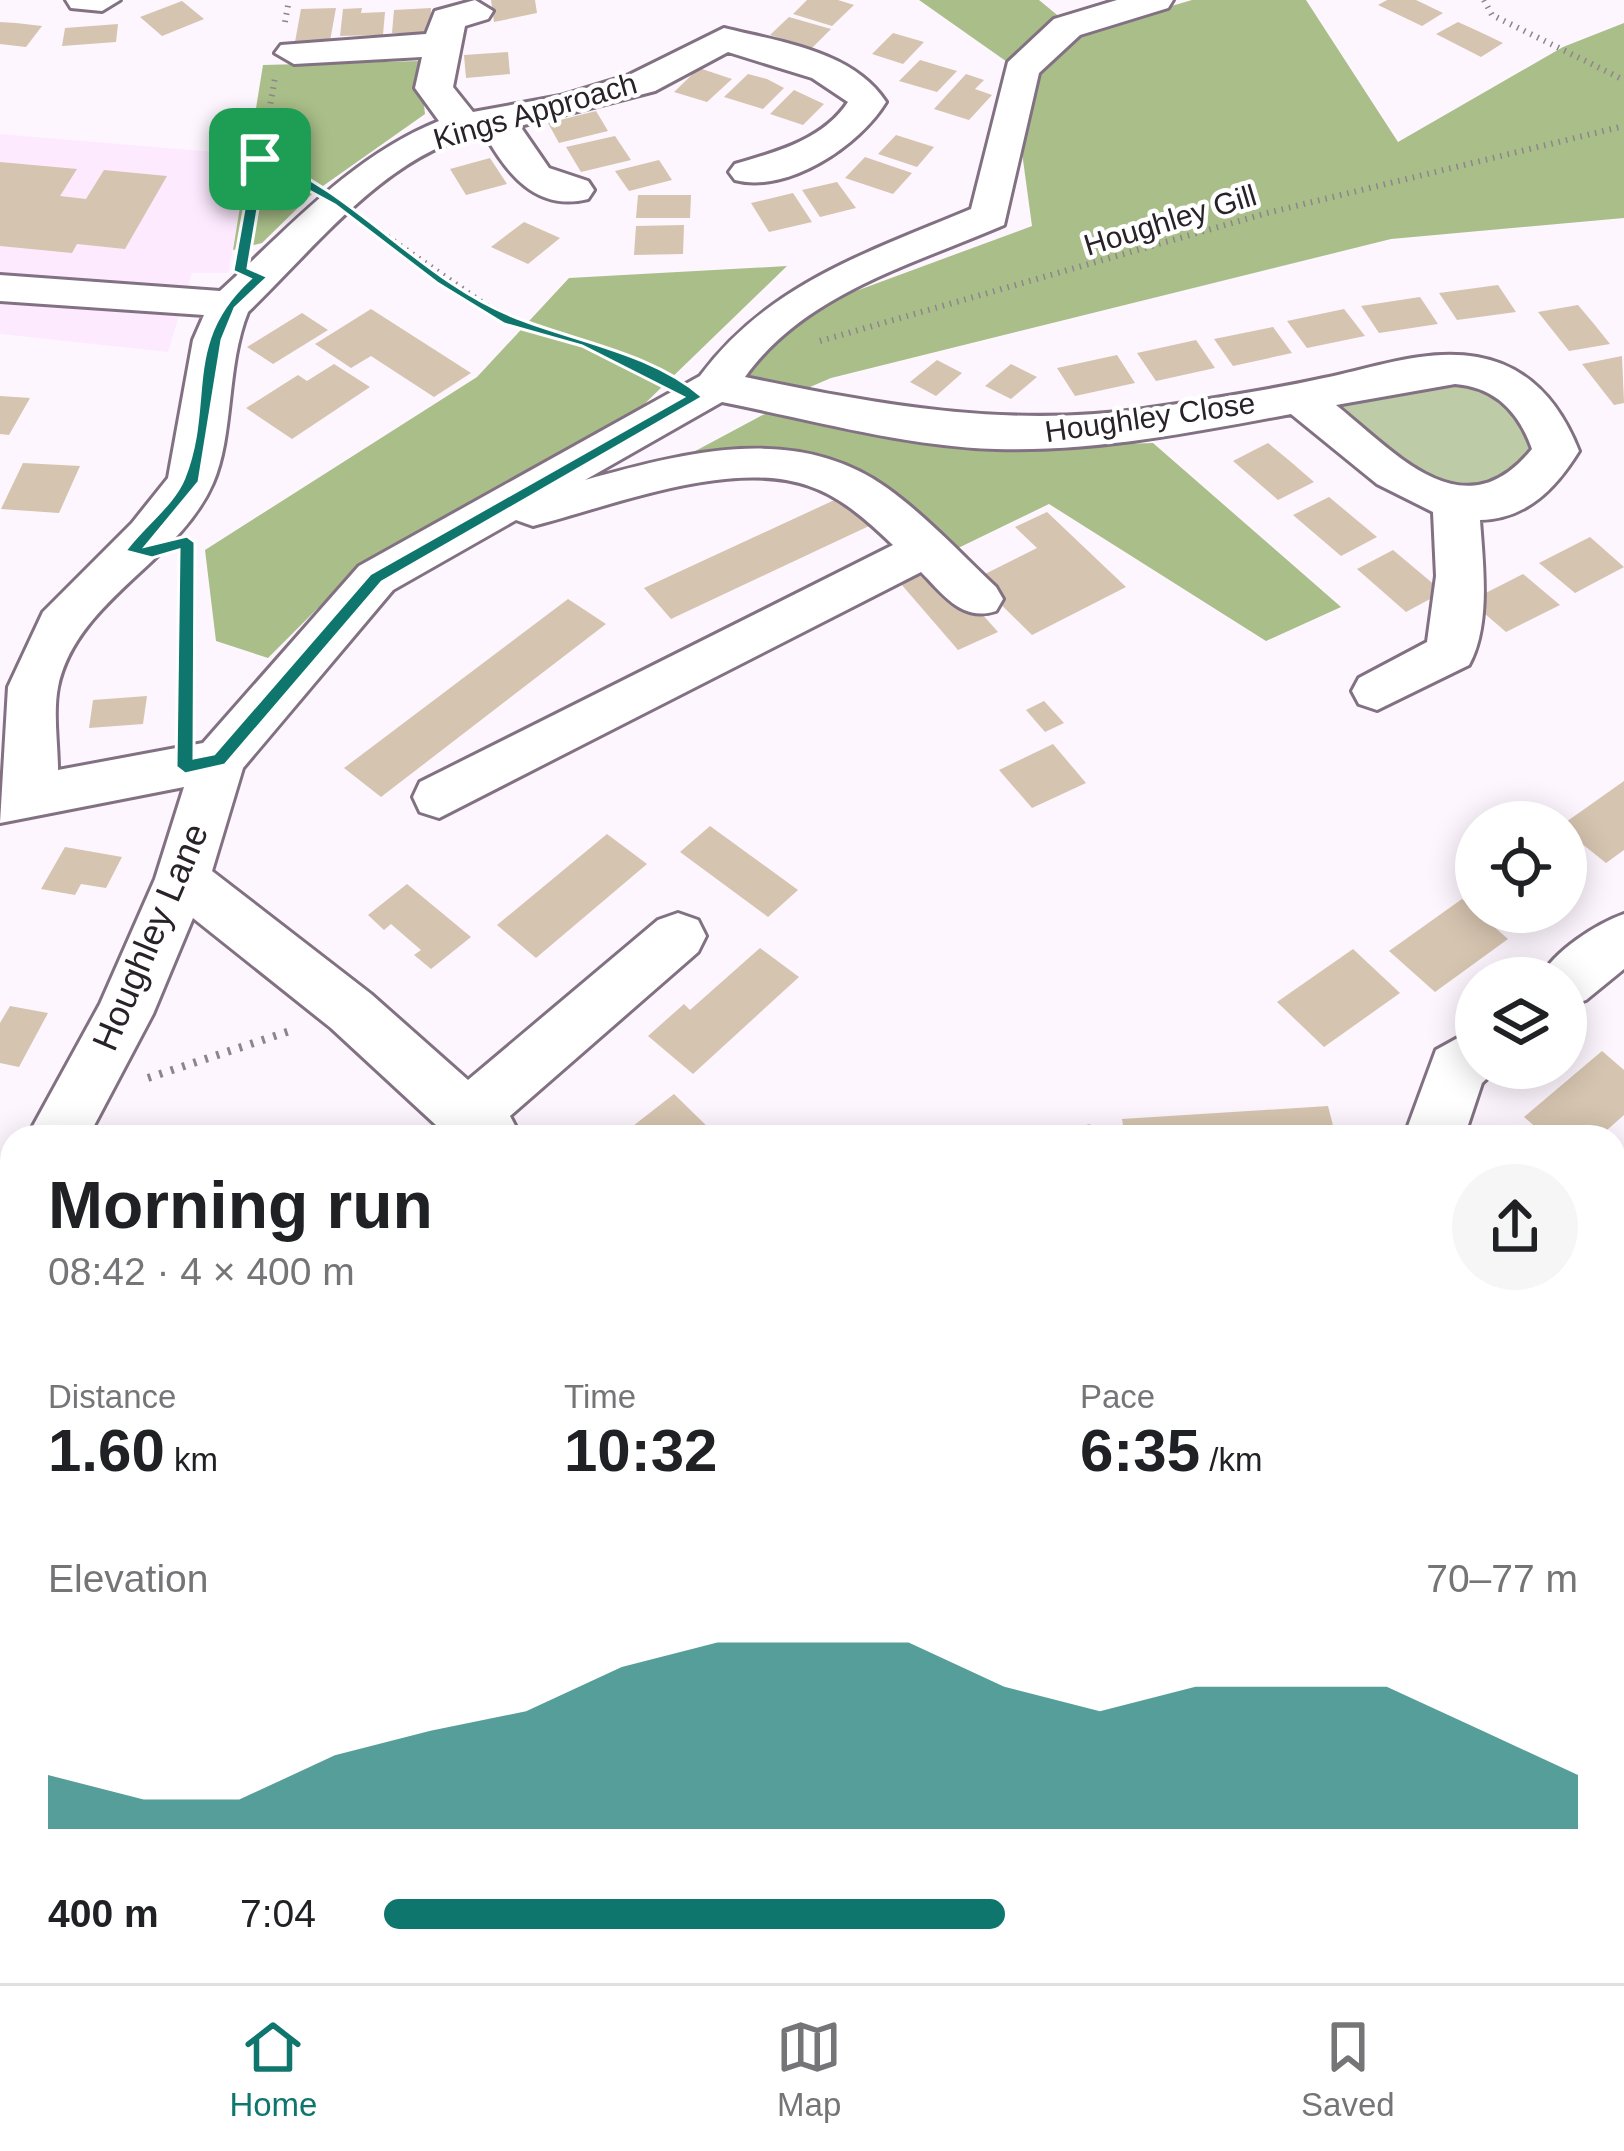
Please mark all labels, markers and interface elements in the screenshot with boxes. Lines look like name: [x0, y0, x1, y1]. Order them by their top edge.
street label: Kings Approach: [429, 66, 641, 156]
pin: [209, 108, 311, 210]
icon: arrive: [227, 126, 293, 192]
street label: Houghley Gill: [1080, 178, 1260, 262]
street label: Houghley Close: [1043, 386, 1257, 448]
map controls: [1455, 801, 1587, 1089]
button: locate: [1455, 801, 1587, 933]
street label: Houghley Lane: [84, 818, 216, 1056]
button: layers: [1455, 957, 1587, 1089]
button: share: [1452, 1164, 1578, 1290]
text: Morning run: [48, 1168, 433, 1242]
text: 08:42 · 4 × 400 m: [48, 1250, 355, 1293]
text: Distance: [48, 1378, 176, 1415]
text: Time: [564, 1378, 636, 1415]
text: Pace: [1080, 1378, 1155, 1415]
text: 1.60: [48, 1417, 165, 1484]
text: 10:32: [564, 1417, 717, 1484]
text: 6:35: [1080, 1417, 1200, 1484]
text: km: [165, 1441, 218, 1478]
text: /km: [1200, 1441, 1262, 1478]
text: Elevation: [48, 1557, 208, 1600]
text: 70–77 m: [1426, 1557, 1578, 1600]
text: 400 m: [48, 1892, 159, 1935]
text: 7:04: [240, 1892, 316, 1935]
tab: Home: [229, 2014, 317, 2124]
tab: Map: [776, 2014, 842, 2124]
tab: Saved: [1301, 2014, 1395, 2124]

